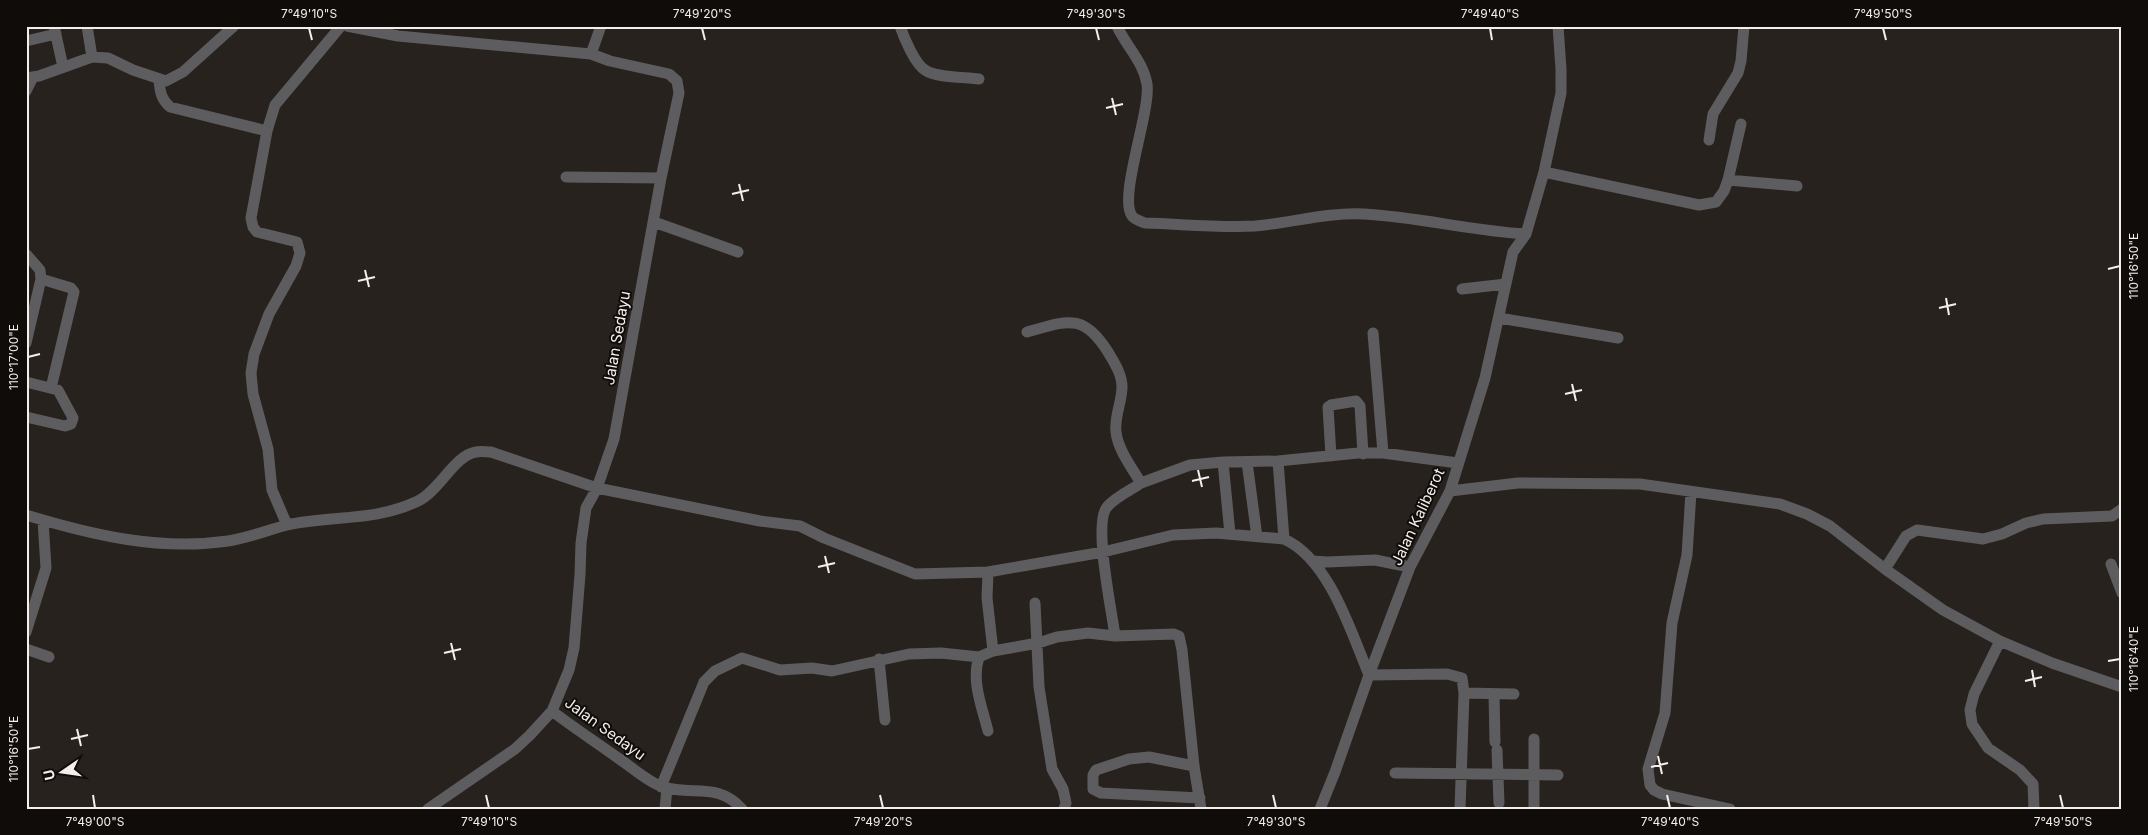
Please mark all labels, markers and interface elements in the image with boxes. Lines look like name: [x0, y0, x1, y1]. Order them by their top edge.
text: 7°49'10"S: [281, 6, 337, 21]
text: 7°49'20"S: [673, 6, 732, 21]
text: 7°49'30"S: [1067, 6, 1126, 21]
text: 7°49'40"S: [1461, 6, 1519, 21]
text: 7°49'50"S: [1854, 6, 1913, 21]
text: 110°16'50"E: [2126, 233, 2141, 299]
street label: Jalan Sedayu: [599, 289, 634, 386]
text: 110°17'00"E: [6, 324, 21, 390]
street label: Jalan Kaliberot: [1387, 465, 1448, 568]
text: 110°16'40"E: [2126, 626, 2141, 692]
street label: Jalan Sedayu: [561, 693, 649, 764]
text: 110°16'50"E: [6, 716, 21, 782]
north arrow: [38, 748, 88, 798]
text: U: [39, 768, 58, 782]
text: 7°49'00"S: [66, 814, 125, 829]
text: 7°49'10"S: [461, 814, 517, 829]
text: 7°49'20"S: [854, 814, 913, 829]
text: 7°49'30"S: [1247, 814, 1306, 829]
text: 7°49'40"S: [1641, 814, 1699, 829]
text: 7°49'50"S: [2034, 814, 2093, 829]

